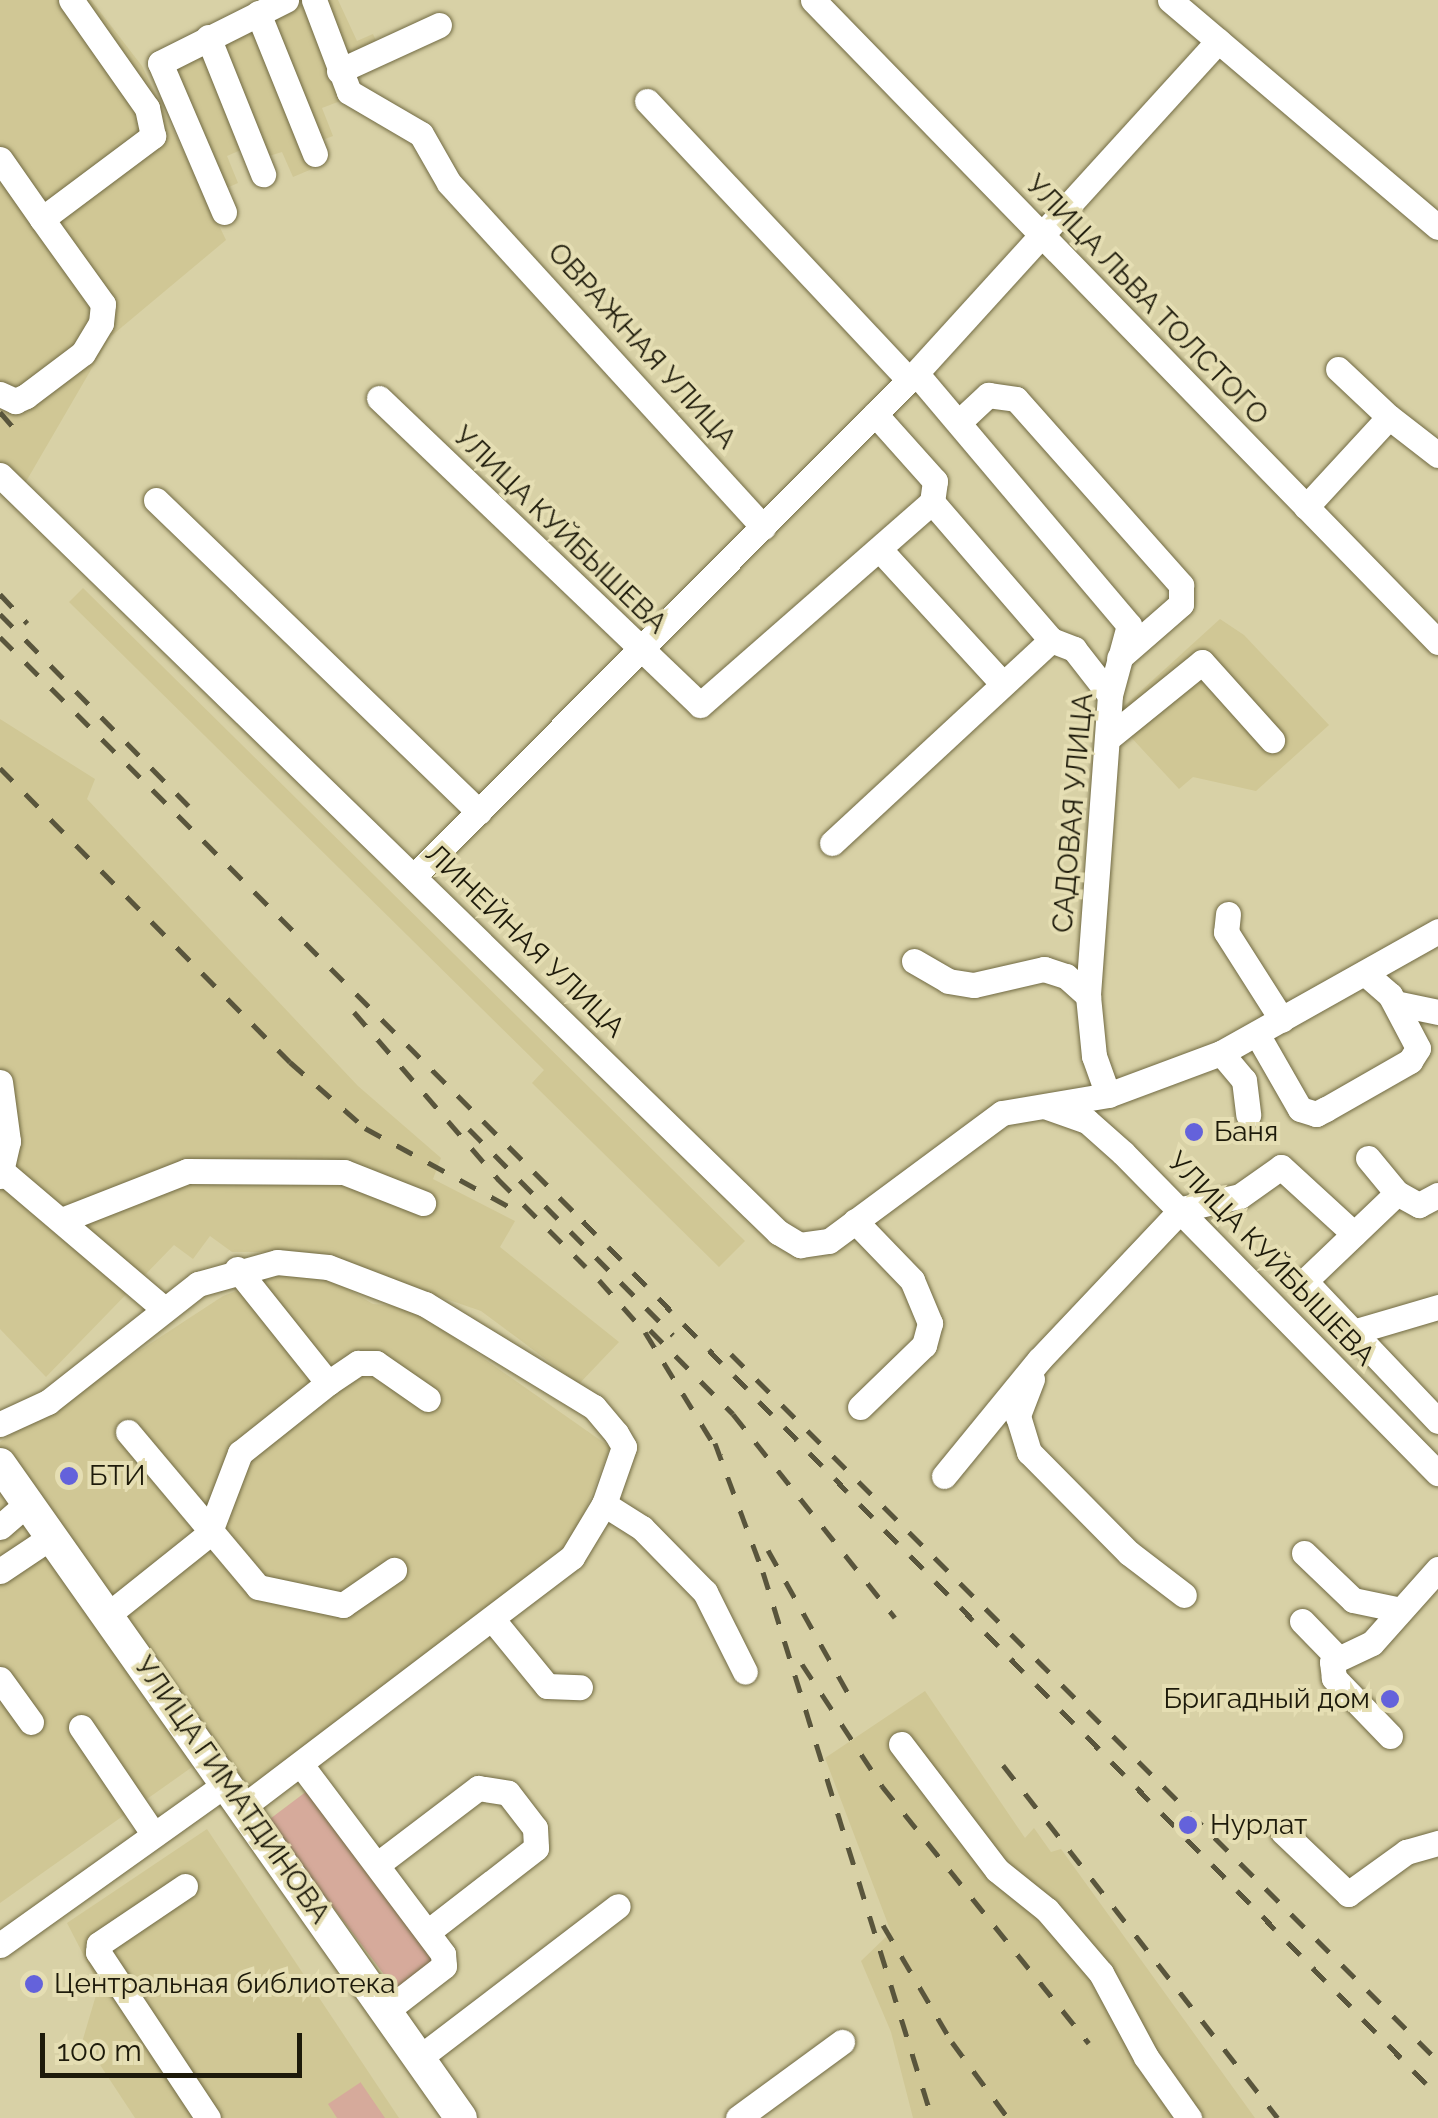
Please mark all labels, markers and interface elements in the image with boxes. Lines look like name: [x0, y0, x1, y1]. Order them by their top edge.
street label: УЛИЦА ЛЬВА ТОЛСТОГО: [1018, 167, 1276, 433]
street label: ОВРАЖНАЯ УЛИЦА: [541, 236, 743, 456]
street label: УЛИЦА КУЙБЫШЕВА: [446, 419, 674, 641]
street label: САДОВАЯ УЛИЦА: [1046, 692, 1100, 934]
street label: ЛИНЕЙНАЯ УЛИЦА: [419, 837, 631, 1045]
place label: Баня: [1214, 1115, 1278, 1149]
marker: Баня: [1183, 1121, 1205, 1143]
street label: УЛИЦА КУЙБЫШЕВА: [1160, 1145, 1382, 1373]
place label: БТИ: [89, 1459, 146, 1493]
marker: БТИ: [58, 1465, 80, 1487]
street label: УЛИЦА ГИМАТДИНОВА: [127, 1650, 337, 1930]
place label: Бригадный дом: [1163, 1682, 1370, 1716]
marker: Бригадный дом: [1379, 1688, 1401, 1710]
place label: Нурлат: [1210, 1808, 1307, 1842]
marker: Нурлат: [1175, 1812, 1201, 1838]
place label: Центральная библиотека: [54, 1967, 395, 2001]
marker: Центральная библиотека: [23, 1973, 45, 1995]
scale bar: [45, 2013, 308, 2075]
text: 100 m: [57, 2033, 142, 2068]

